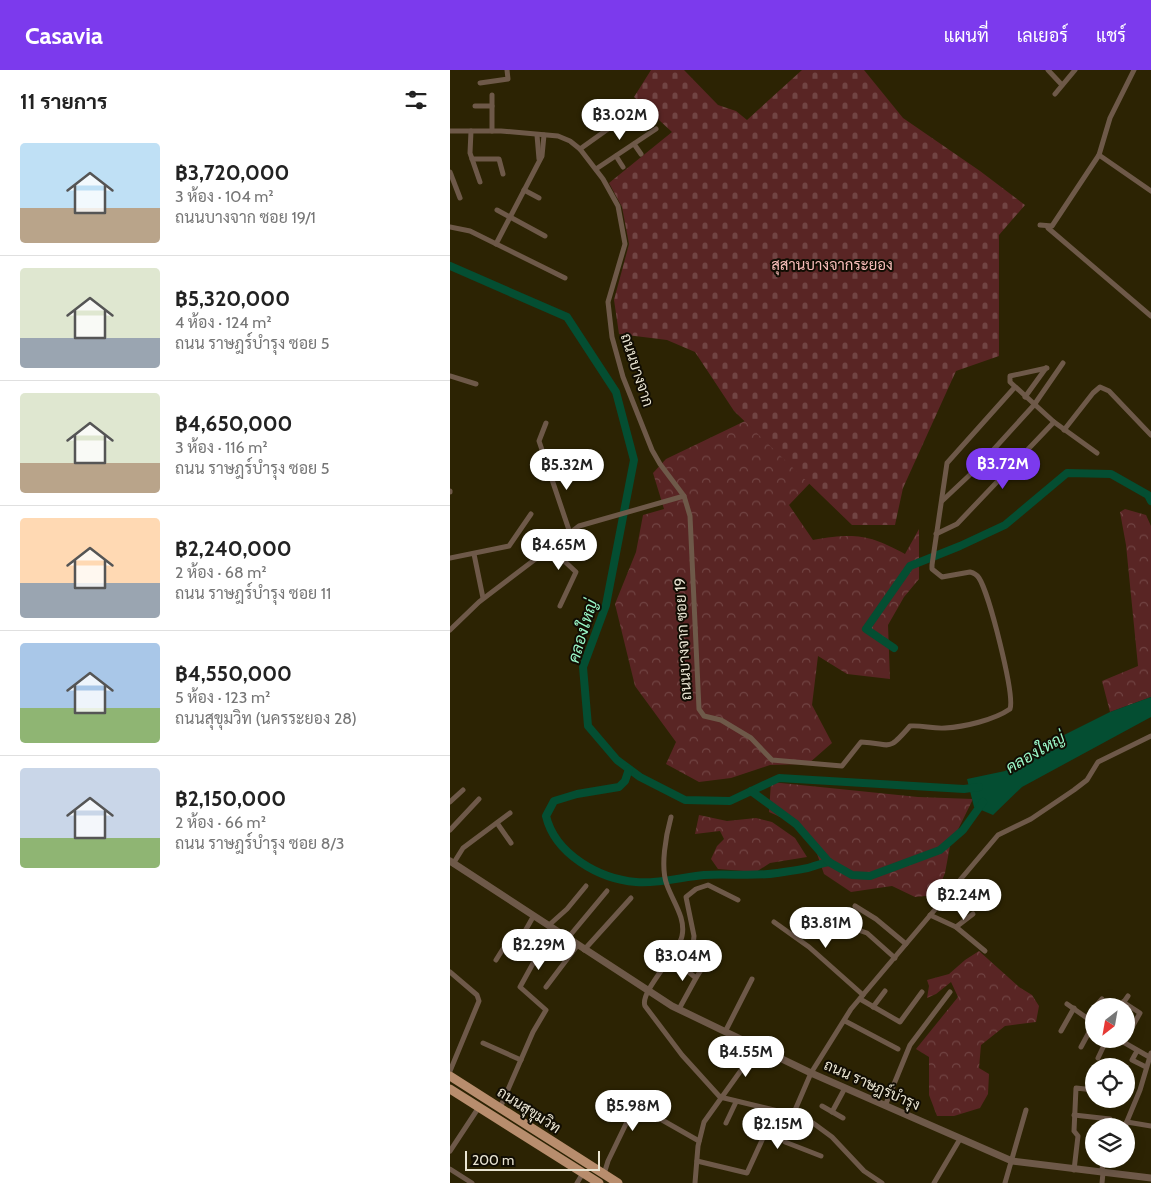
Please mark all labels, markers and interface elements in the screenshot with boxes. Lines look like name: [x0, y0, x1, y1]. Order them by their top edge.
text: Casavia: [25, 21, 103, 50]
text: แผนที่: [944, 25, 989, 47]
text: เลเยอร์: [1017, 25, 1068, 47]
text: แชร์: [1096, 25, 1126, 47]
icon: filters: [402, 86, 430, 114]
text: 11 รายการ: [20, 89, 107, 114]
pin: ฿3.02M: [579, 98, 661, 141]
text: ฿3.02M: [593, 105, 647, 124]
text: ฿3,720,000: [175, 160, 289, 185]
icon: home: [60, 163, 120, 223]
text: 3 ห้อง · 104 m²: [175, 187, 274, 206]
text: ถนนบางจาก ซอย 19/1: [175, 208, 316, 227]
park label: สุสานบางจากระยอง: [771, 256, 893, 276]
text: ฿5,320,000: [175, 286, 290, 311]
icon: home: [60, 288, 120, 348]
text: 4 ห้อง · 124 m²: [175, 313, 271, 332]
street label: ถนนบางจาก: [617, 331, 657, 409]
text: ถนน ราษฎร์บำรุง ซอย 5: [175, 334, 330, 353]
text: ฿4,650,000: [175, 411, 292, 436]
icon: home: [60, 413, 120, 473]
text: 3 ห้อง · 116 m²: [175, 438, 268, 457]
pin: ฿5.32M: [526, 448, 608, 491]
pin: ฿3.72M: [962, 448, 1044, 490]
text: ฿3.72M: [977, 454, 1029, 473]
text: ฿5.32M: [541, 455, 593, 474]
text: ถนน ราษฎร์บำรุง ซอย 5: [175, 459, 330, 478]
pin: ฿4.65M: [518, 528, 600, 571]
text: ฿4.65M: [532, 535, 586, 554]
text: ฿2,240,000: [175, 536, 292, 561]
icon: home: [60, 538, 120, 598]
text: 2 ห้อง · 68 m²: [175, 563, 267, 582]
street label: ถนนบางจาก ซอย 19: [671, 577, 695, 701]
text: ถนน ราษฎร์บำรุง ซอย 11: [175, 584, 331, 603]
water label: คลองใหญ่: [562, 596, 601, 665]
text: ฿4,550,000: [175, 661, 292, 686]
icon: home: [60, 663, 120, 723]
text: 5 ห้อง · 123 m²: [175, 688, 270, 707]
text: ถนนสุขุมวิท (นครระยอง 28): [175, 709, 357, 728]
water label: คลองใหญ่: [1001, 726, 1069, 777]
text: ฿2,150,000: [175, 786, 286, 811]
icon: home: [60, 788, 120, 848]
text: 2 ห้อง · 66 m²: [175, 813, 266, 832]
text: ถนน ราษฎร์บำรุง ซอย 8/3: [175, 834, 344, 853]
pin: ฿2.24M: [923, 878, 1005, 921]
text: ฿2.24M: [937, 885, 991, 904]
pin: ฿3.81M: [785, 906, 867, 949]
text: ฿3.81M: [801, 913, 851, 932]
pin: ฿2.29M: [498, 928, 580, 971]
text: ฿2.29M: [513, 935, 565, 954]
pin: ฿3.04M: [642, 940, 724, 982]
text: ฿3.04M: [655, 946, 711, 965]
north arrow: [1085, 998, 1135, 1048]
map controls: [1085, 998, 1135, 1168]
pin: ฿4.55M: [705, 1036, 787, 1078]
text: ฿4.55M: [719, 1042, 773, 1061]
street label: ถนน ราษฎร์บำรุง: [820, 1055, 923, 1116]
button: locate: [1085, 1058, 1135, 1108]
street label: ถนนสุขุมวิท: [493, 1083, 564, 1139]
pin: ฿5.98M: [592, 1090, 674, 1132]
text: ฿5.98M: [606, 1096, 660, 1115]
pin: ฿2.15M: [737, 1108, 819, 1150]
text: ฿2.15M: [753, 1114, 803, 1133]
button: layers: [1085, 1118, 1135, 1168]
scale bar: [465, 1148, 600, 1171]
text: 200 m: [472, 1151, 514, 1169]

